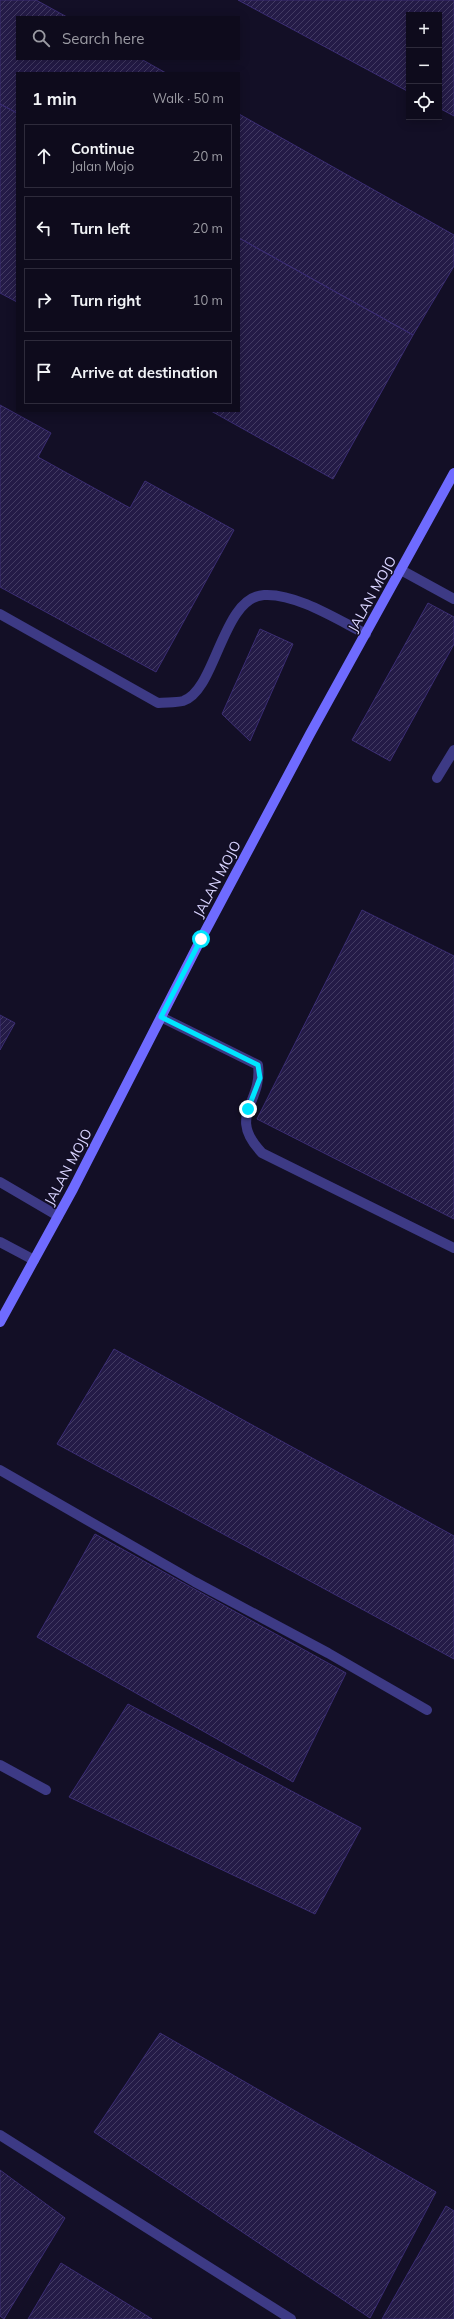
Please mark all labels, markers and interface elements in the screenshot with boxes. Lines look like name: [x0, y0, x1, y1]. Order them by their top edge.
map controls: [406, 12, 442, 120]
button: +: [406, 12, 442, 48]
search box: [16, 16, 240, 60]
icon: search: [30, 27, 52, 49]
text: Search here: [62, 29, 144, 48]
button: −: [406, 48, 442, 84]
button: locate: [406, 84, 442, 120]
text: 1 min: [32, 88, 77, 109]
text: Walk · 50 m: [153, 90, 224, 106]
text: Continue: [71, 139, 134, 158]
icon: ahead: [33, 145, 55, 167]
text: 20 m: [193, 148, 223, 164]
text: Jalan Mojo: [71, 158, 134, 174]
icon: left: [33, 217, 55, 239]
text: Turn left: [71, 219, 130, 238]
text: 20 m: [193, 220, 223, 236]
icon: right: [33, 289, 55, 311]
text: Turn right: [71, 291, 141, 310]
text: 10 m: [193, 292, 223, 308]
icon: arrive: [33, 361, 55, 383]
text: Arrive at destination: [71, 363, 218, 382]
street label: JALAN MOJO: [344, 553, 400, 635]
street label: JALAN MOJO: [189, 837, 245, 921]
route start: [192, 930, 210, 948]
route end: [239, 1100, 257, 1118]
street label: JALAN MOJO: [40, 1125, 96, 1209]

